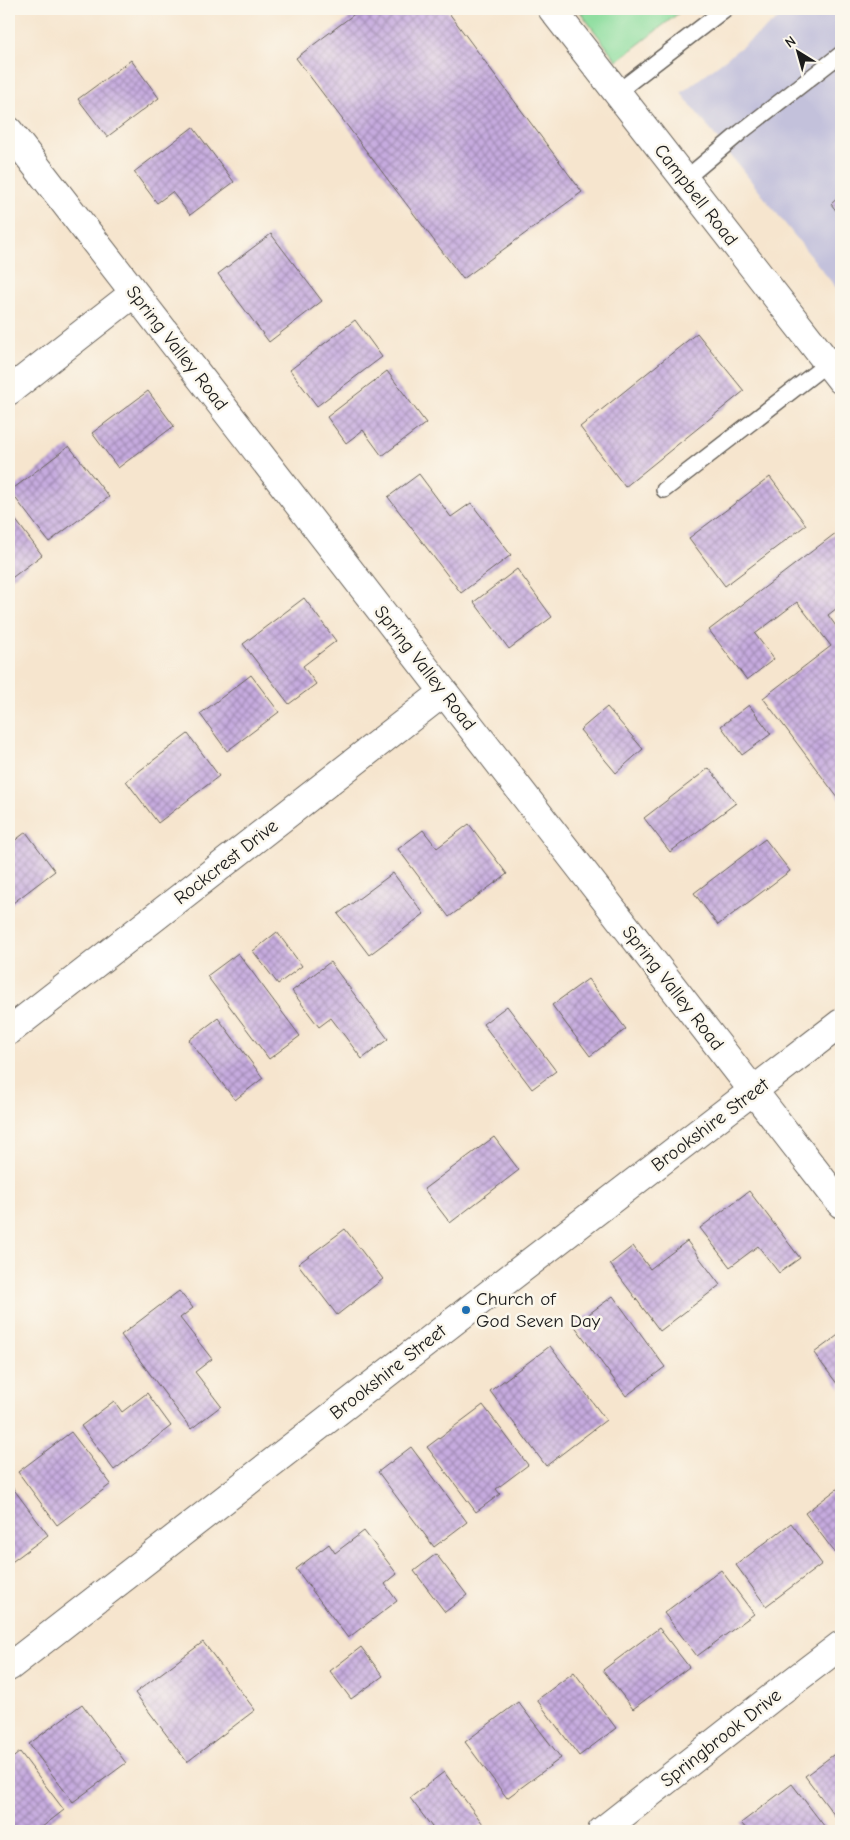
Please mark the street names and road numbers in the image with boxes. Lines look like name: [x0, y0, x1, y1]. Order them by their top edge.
street label: Campbell Road: [650, 140, 742, 250]
street label: Spring Valley Road: [122, 281, 232, 415]
street label: Spring Valley Road: [370, 601, 480, 735]
street label: Rockcrest Drive: [170, 815, 282, 909]
street label: Spring Valley Road: [618, 921, 728, 1055]
street label: Brookshire Street: [647, 1073, 774, 1176]
street label: Brookshire Street: [326, 1319, 451, 1424]
street label: Springbrook Drive: [656, 1684, 786, 1792]

